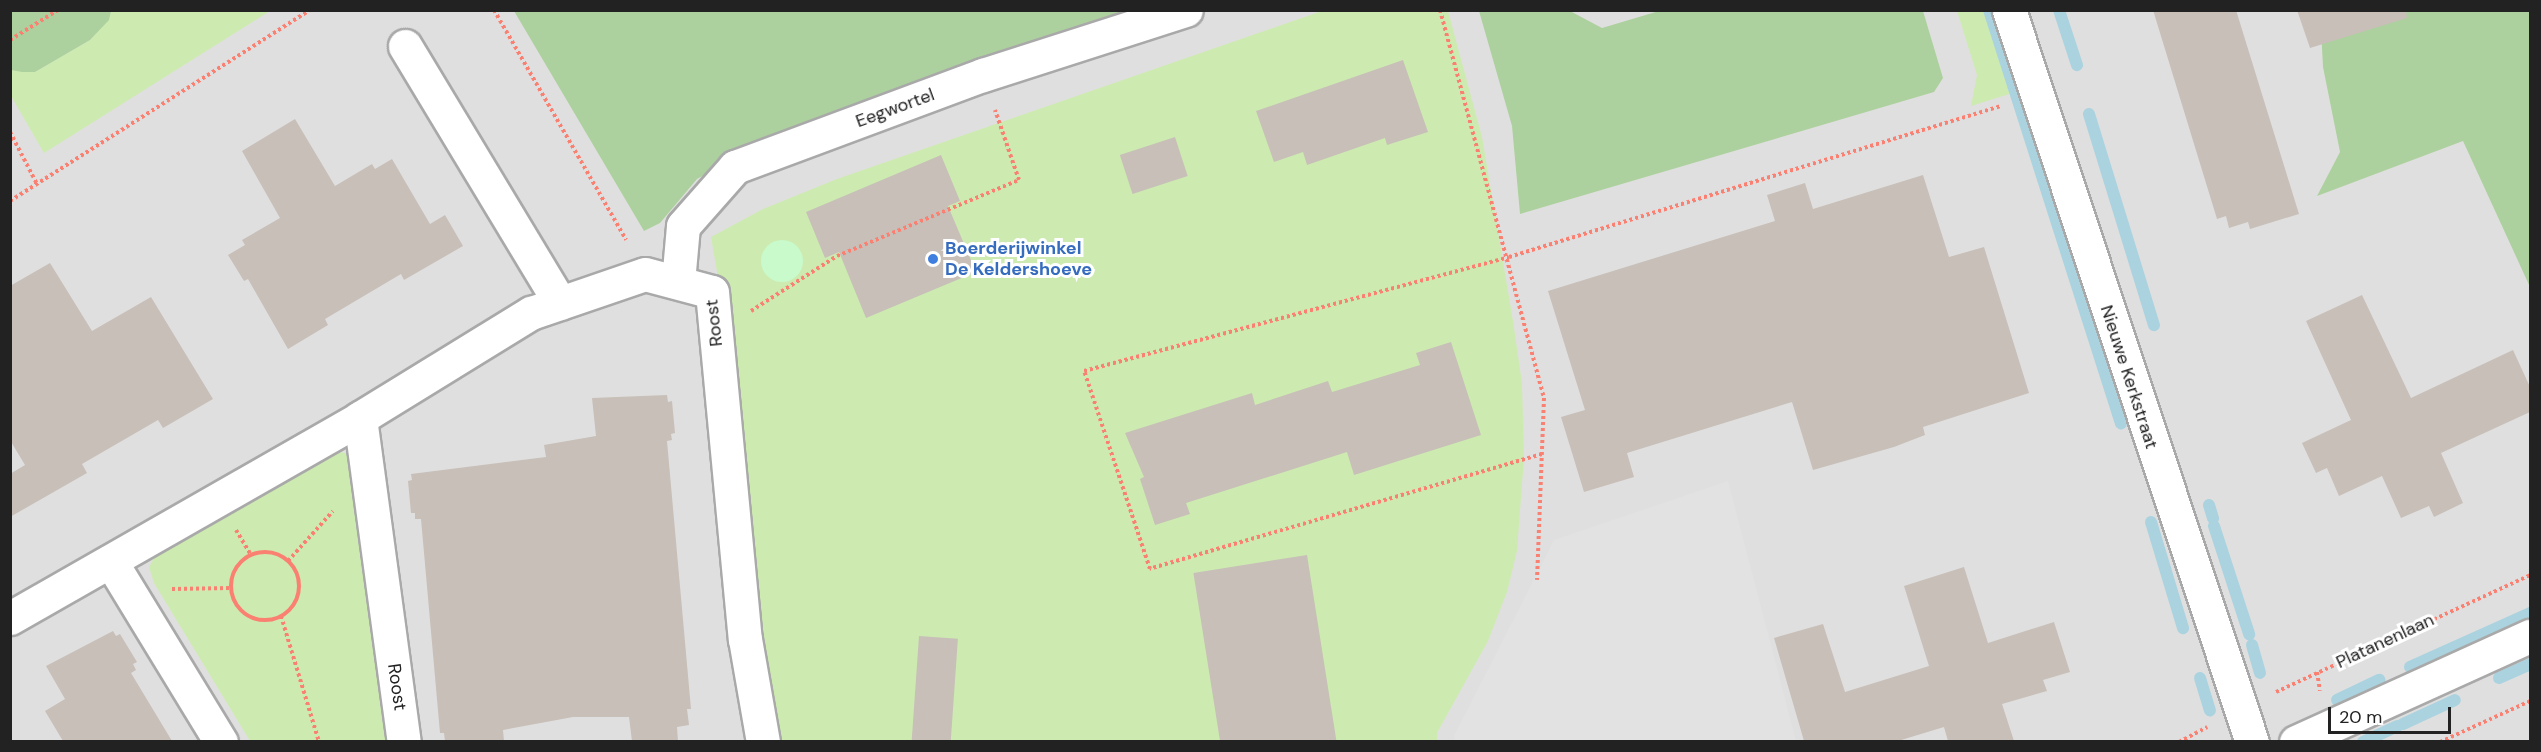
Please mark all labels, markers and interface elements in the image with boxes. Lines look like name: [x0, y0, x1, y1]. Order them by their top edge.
street label: Eegwortel: [853, 84, 937, 132]
place label: Boerderijwinkel De Keldershoeve: [945, 238, 1092, 280]
marker: Boerderijwinkel De Keldershoeve: [926, 252, 940, 266]
street label: Roost: [701, 298, 727, 348]
street label: Nieuwe Kerkstraat: [2096, 302, 2162, 452]
street label: Platanenlaan: [2333, 609, 2437, 673]
street label: Roost: [383, 662, 411, 712]
scale bar: [2331, 695, 2454, 733]
text: 20 m: [2339, 705, 2382, 729]

